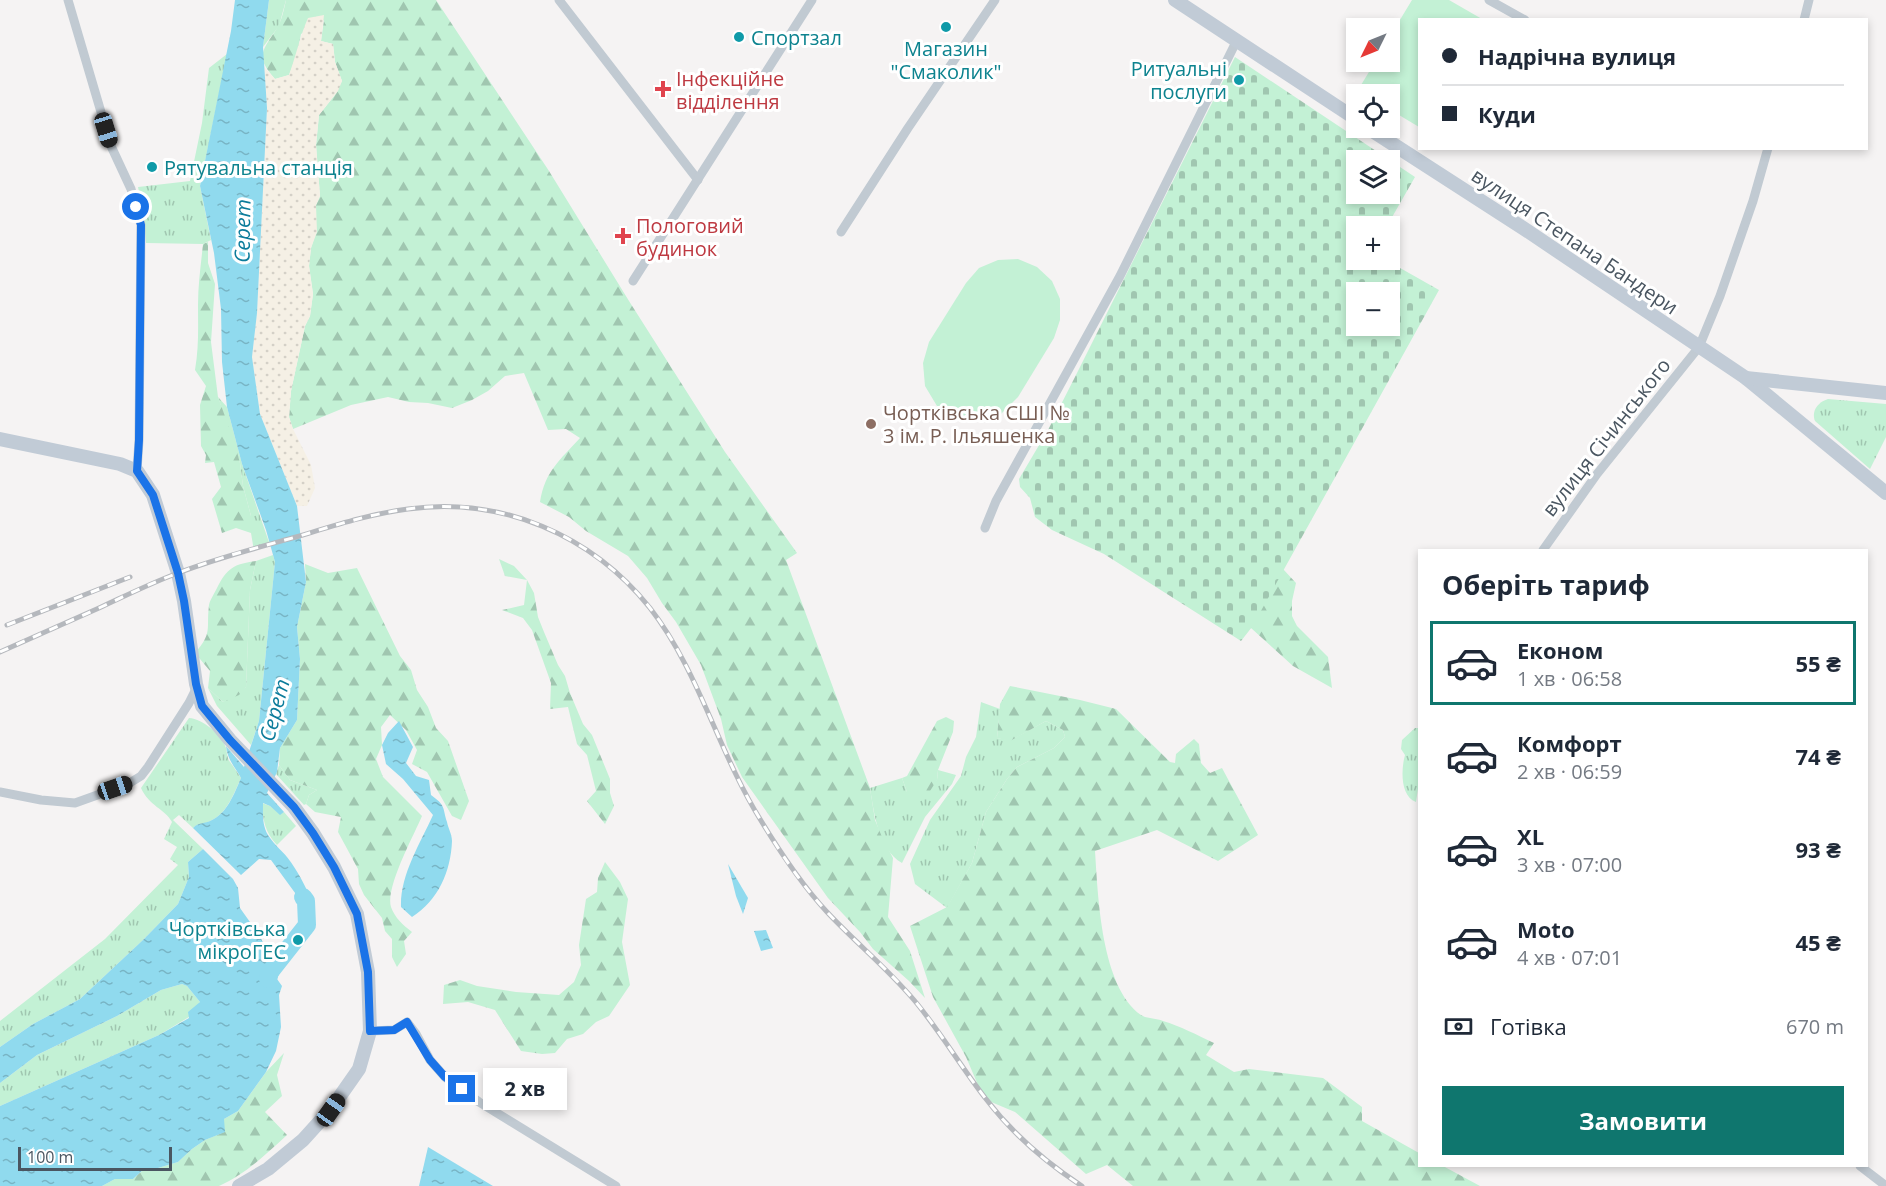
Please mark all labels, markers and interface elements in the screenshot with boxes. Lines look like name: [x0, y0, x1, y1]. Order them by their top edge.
north arrow: [1346, 18, 1400, 72]
map controls: [1346, 18, 1400, 336]
marker: Магазин "Смаколик": [939, 20, 953, 34]
place label: Спортзал: [751, 24, 842, 51]
marker: Спортзал: [732, 30, 746, 44]
place label: Магазин "Смаколик": [890, 35, 1002, 85]
text: Надрічна вулиця: [1478, 41, 1676, 71]
place label: Ритуальні послуги: [1131, 55, 1227, 105]
place label: Інфекційне відділення: [676, 65, 784, 115]
marker: Ритуальні послуги: [1232, 73, 1246, 87]
marker: Інфекційне відділення: [654, 80, 672, 98]
button: locate: [1346, 84, 1400, 138]
text: Куди: [1478, 99, 1536, 129]
car: [92, 110, 120, 150]
button: layers: [1346, 150, 1400, 204]
place label: Рятувальна станція: [164, 154, 353, 181]
marker: Рятувальна станція: [145, 160, 159, 174]
street label: вулиця Степана Бандери: [1466, 162, 1684, 320]
route start: [122, 193, 149, 220]
water label: Серет: [227, 199, 257, 263]
place label: Пологовий будинок: [636, 212, 744, 262]
button: +: [1346, 216, 1400, 270]
marker: Пологовий будинок: [614, 227, 632, 245]
button: −: [1346, 282, 1400, 336]
street label: вулиця Січинського: [1536, 352, 1676, 522]
place label: Чортківська СШІ № 3 ім. Р. Ільяшенка: [883, 399, 1070, 449]
marker: Чортківська СШІ № 3 ім. Р. Ільяшенка: [864, 417, 878, 431]
text: Оберіть тариф: [1442, 566, 1650, 603]
text: Економ: [1517, 635, 1603, 665]
icon: car: [1445, 636, 1499, 690]
text: 55 ₴: [1795, 648, 1841, 678]
text: 1 хв · 06:58: [1517, 665, 1622, 692]
water label: Серет: [252, 676, 296, 744]
text: Комфорт: [1517, 728, 1622, 758]
icon: car: [1445, 729, 1499, 783]
text: 74 ₴: [1795, 741, 1841, 771]
text: 2 хв · 06:59: [1517, 758, 1622, 785]
car: [95, 774, 135, 802]
text: XL: [1517, 821, 1544, 851]
icon: car: [1445, 822, 1499, 876]
text: 93 ₴: [1795, 834, 1841, 864]
text: 3 хв · 07:00: [1517, 851, 1622, 878]
text: Moto: [1517, 914, 1575, 944]
place label: Чортківська мікроГЕС: [169, 915, 286, 965]
icon: car: [1445, 915, 1499, 969]
text: 45 ₴: [1795, 927, 1841, 957]
marker: Чортківська мікроГЕС: [291, 933, 305, 947]
text: 4 хв · 07:01: [1517, 944, 1622, 971]
icon: cash: [1442, 1010, 1475, 1043]
text: Готівка: [1490, 1011, 1567, 1041]
text: 670 m: [1786, 1013, 1844, 1040]
callout: 2 хв: [483, 1068, 567, 1110]
route end: [448, 1075, 475, 1102]
text: 2 хв: [505, 1075, 545, 1102]
button: Замовити: [1442, 1086, 1844, 1155]
car: [313, 1090, 349, 1130]
scale bar: [18, 1144, 172, 1172]
text: 100 m: [27, 1146, 73, 1168]

